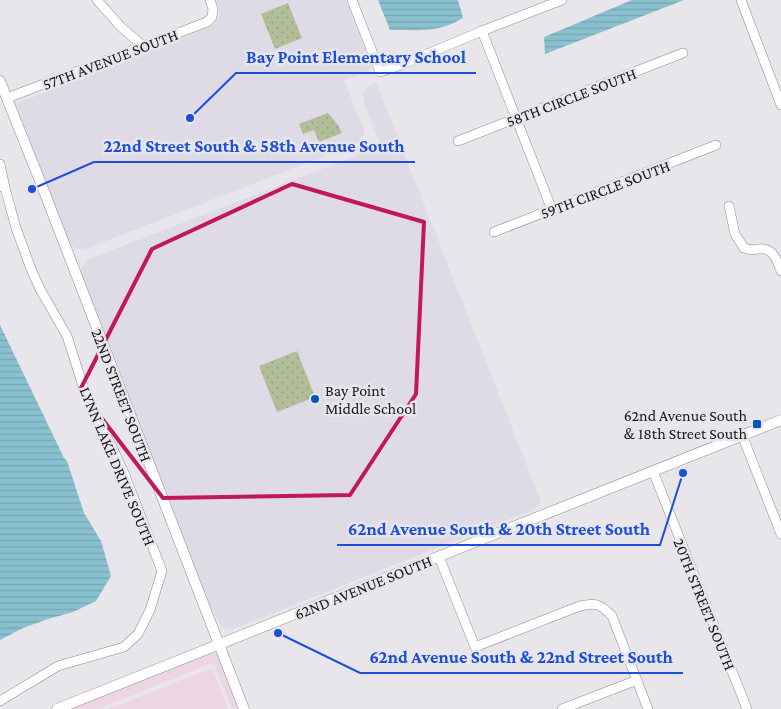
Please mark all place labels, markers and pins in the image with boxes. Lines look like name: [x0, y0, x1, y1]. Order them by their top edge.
callout: Bay Point Elementary School: [236, 40, 476, 73]
callout: 22nd Street South & 58th Avenue South: [94, 129, 415, 162]
place label: Bay Point Middle School: [325, 382, 416, 417]
marker: Bay Point Middle School: [309, 393, 321, 405]
place label: 62nd Avenue South & 18th Street South: [624, 407, 747, 442]
marker: 62nd Avenue South & 18th Street South: [751, 418, 763, 430]
callout: 62nd Avenue South & 20th Street South: [337, 512, 660, 545]
callout: 62nd Avenue South & 22nd Street South: [360, 640, 683, 673]

